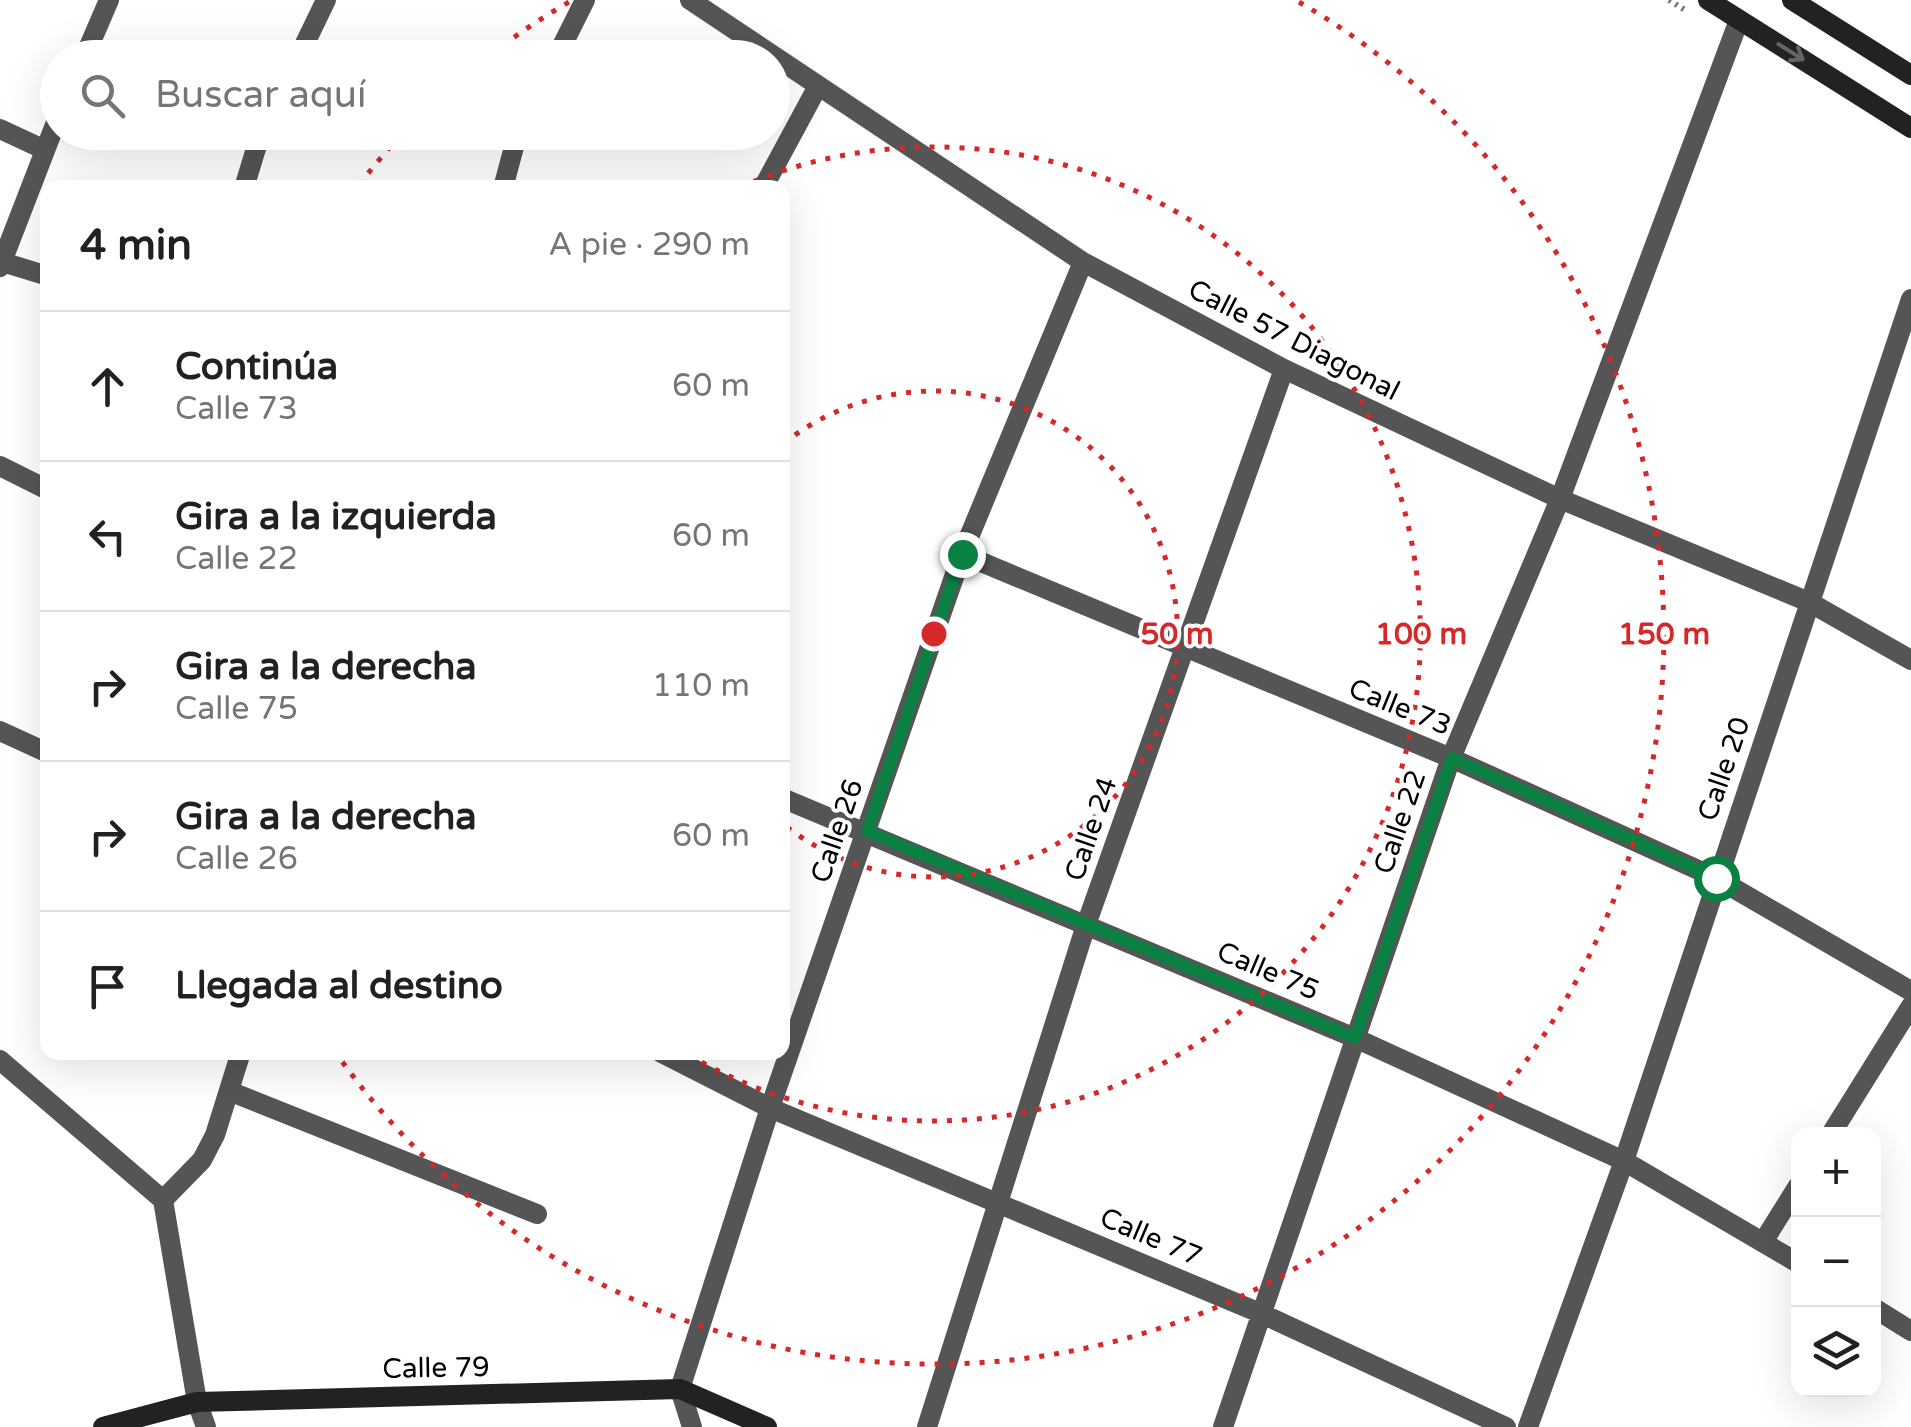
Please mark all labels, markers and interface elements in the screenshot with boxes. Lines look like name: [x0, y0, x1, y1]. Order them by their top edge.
search box: [40, 40, 790, 150]
one-way arrow: [1776, 42, 1805, 62]
icon: search: [75, 68, 130, 123]
text: Buscar aquí: [155, 72, 366, 118]
text: 4 min: [80, 220, 192, 271]
text: A pie · 290 m: [549, 226, 750, 264]
street label: Calle 57 Diagonal: [1183, 272, 1405, 408]
text: Continúa: [175, 344, 338, 390]
icon: ahead: [80, 359, 135, 414]
text: 60 m: [672, 367, 750, 405]
text: Calle 73: [175, 390, 298, 428]
text: Gira a la izquierda: [175, 494, 497, 540]
icon: left: [80, 509, 135, 564]
text: 60 m: [672, 517, 750, 555]
route end: [940, 532, 986, 578]
text: Calle 22: [175, 540, 298, 578]
centre of rings: [916, 616, 952, 652]
text: 50 m: [1140, 616, 1214, 653]
text: 100 m: [1375, 616, 1467, 653]
text: 150 m: [1618, 616, 1710, 653]
text: Gira a la derecha: [175, 644, 477, 690]
icon: right: [80, 659, 135, 714]
text: 110 m: [652, 667, 750, 705]
street label: Calle 73: [1344, 671, 1456, 743]
text: Calle 75: [175, 690, 298, 728]
street label: Calle 20: [1690, 713, 1758, 825]
street label: Calle 22: [1366, 766, 1434, 878]
street label: Calle 24: [1057, 773, 1125, 885]
street label: Calle 26: [803, 775, 871, 887]
text: Gira a la derecha: [175, 794, 477, 840]
icon: right: [80, 809, 135, 864]
text: 60 m: [672, 817, 750, 855]
text: Calle 26: [175, 840, 298, 878]
route start: [1694, 856, 1740, 902]
street label: Calle 75: [1212, 934, 1324, 1008]
icon: arrive: [80, 959, 135, 1014]
text: Llegada al destino: [175, 963, 503, 1009]
map controls: [1791, 1127, 1881, 1397]
button: +: [1791, 1127, 1881, 1217]
street label: Calle 77: [1095, 1200, 1207, 1274]
button: −: [1791, 1217, 1881, 1307]
button: layers: [1791, 1307, 1881, 1397]
street label: Calle 79: [382, 1350, 490, 1386]

